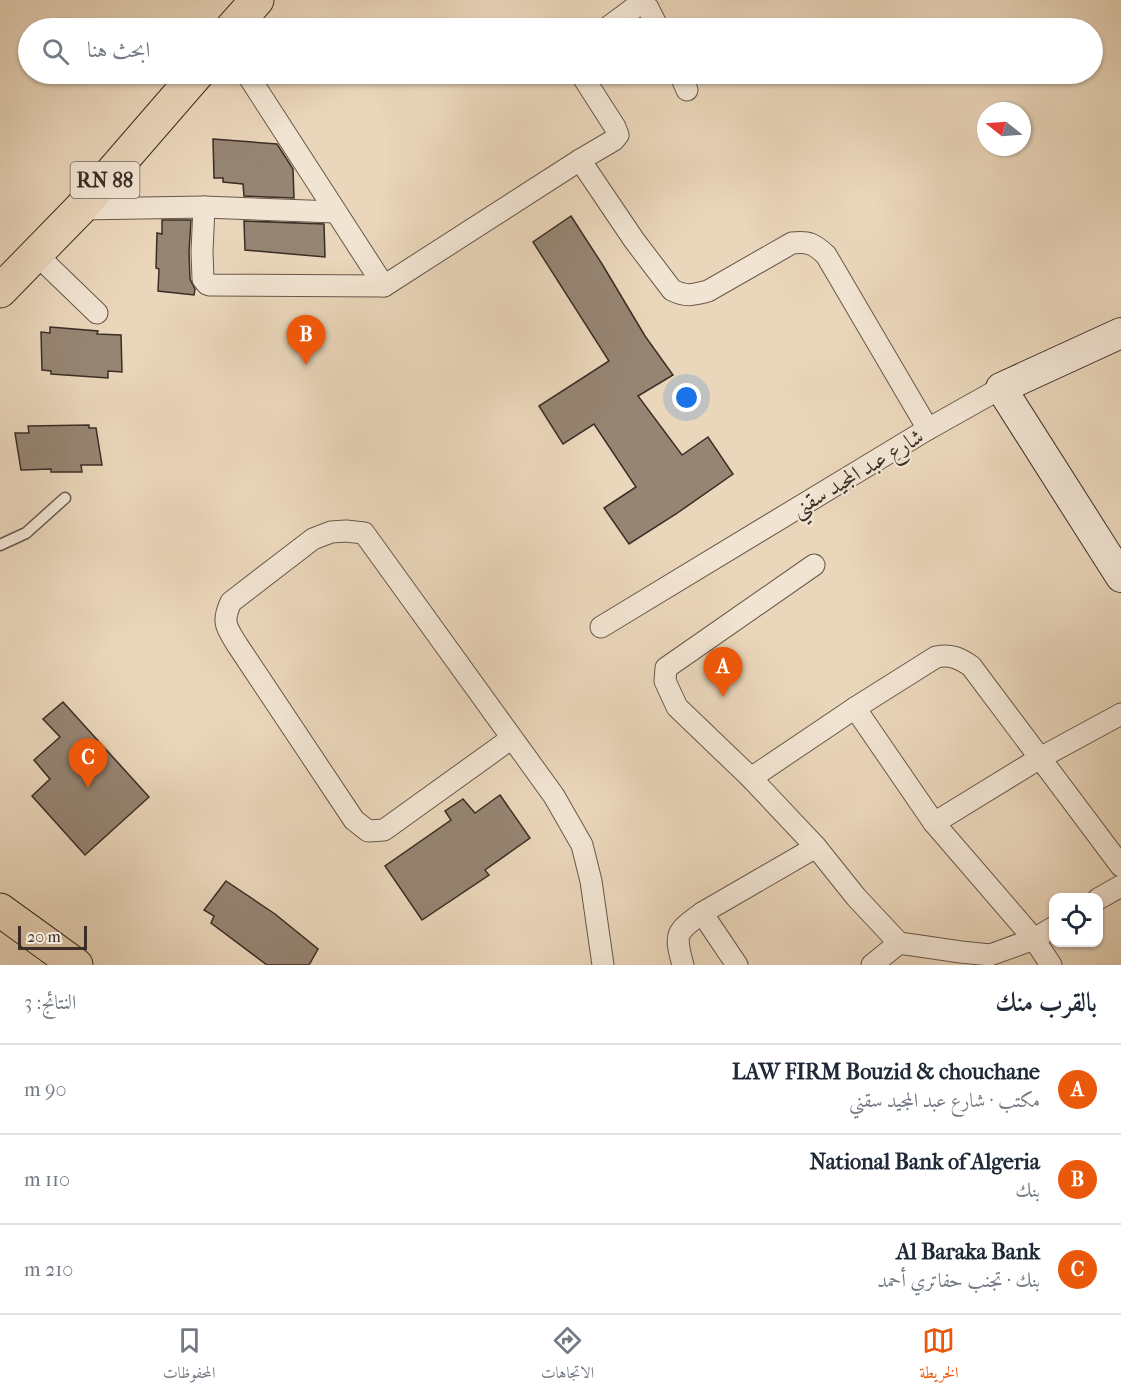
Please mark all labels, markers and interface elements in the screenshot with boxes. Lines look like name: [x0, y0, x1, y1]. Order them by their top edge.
search box: [18, 18, 1103, 84]
icon: search: [39, 35, 72, 68]
text: ابحث هنا: [87, 37, 150, 63]
north arrow: [977, 102, 1031, 156]
road number: RN 88: [70, 162, 140, 198]
pin: B: [286, 316, 326, 365]
your location: [672, 383, 701, 412]
street label: شارع عبد المجيد سقني: [787, 423, 932, 529]
pin: A: [704, 648, 742, 697]
pin: C: [68, 738, 107, 788]
map controls: [1049, 893, 1103, 947]
button: locate: [1049, 893, 1103, 947]
scale bar: [18, 923, 87, 950]
text: 20 m: [27, 927, 61, 946]
text: بالقرب منك: [995, 987, 1097, 1018]
text: النتائج: 3: [24, 991, 76, 1014]
text: LAW FIRM Bouzid & chouchane: [732, 1059, 1040, 1085]
text: 90 m: [24, 1078, 66, 1101]
text: A: [1071, 1078, 1084, 1101]
text: مكتب · شارع عبد المجيد سقني: [849, 1089, 1040, 1112]
text: National Bank of Algeria: [809, 1149, 1040, 1175]
text: 110 m: [24, 1168, 70, 1191]
text: B: [1071, 1168, 1084, 1191]
text: بنك: [1015, 1179, 1040, 1202]
text: Al Baraka Bank: [896, 1239, 1040, 1265]
text: 210 m: [24, 1258, 73, 1281]
text: C: [1071, 1258, 1084, 1281]
text: بنك · تجنب حفاتري أحمد: [877, 1269, 1040, 1292]
tab: المحفوظات: [163, 1324, 215, 1388]
tab: الاتجاهات: [541, 1324, 594, 1388]
tab: الخريطة: [919, 1324, 958, 1388]

